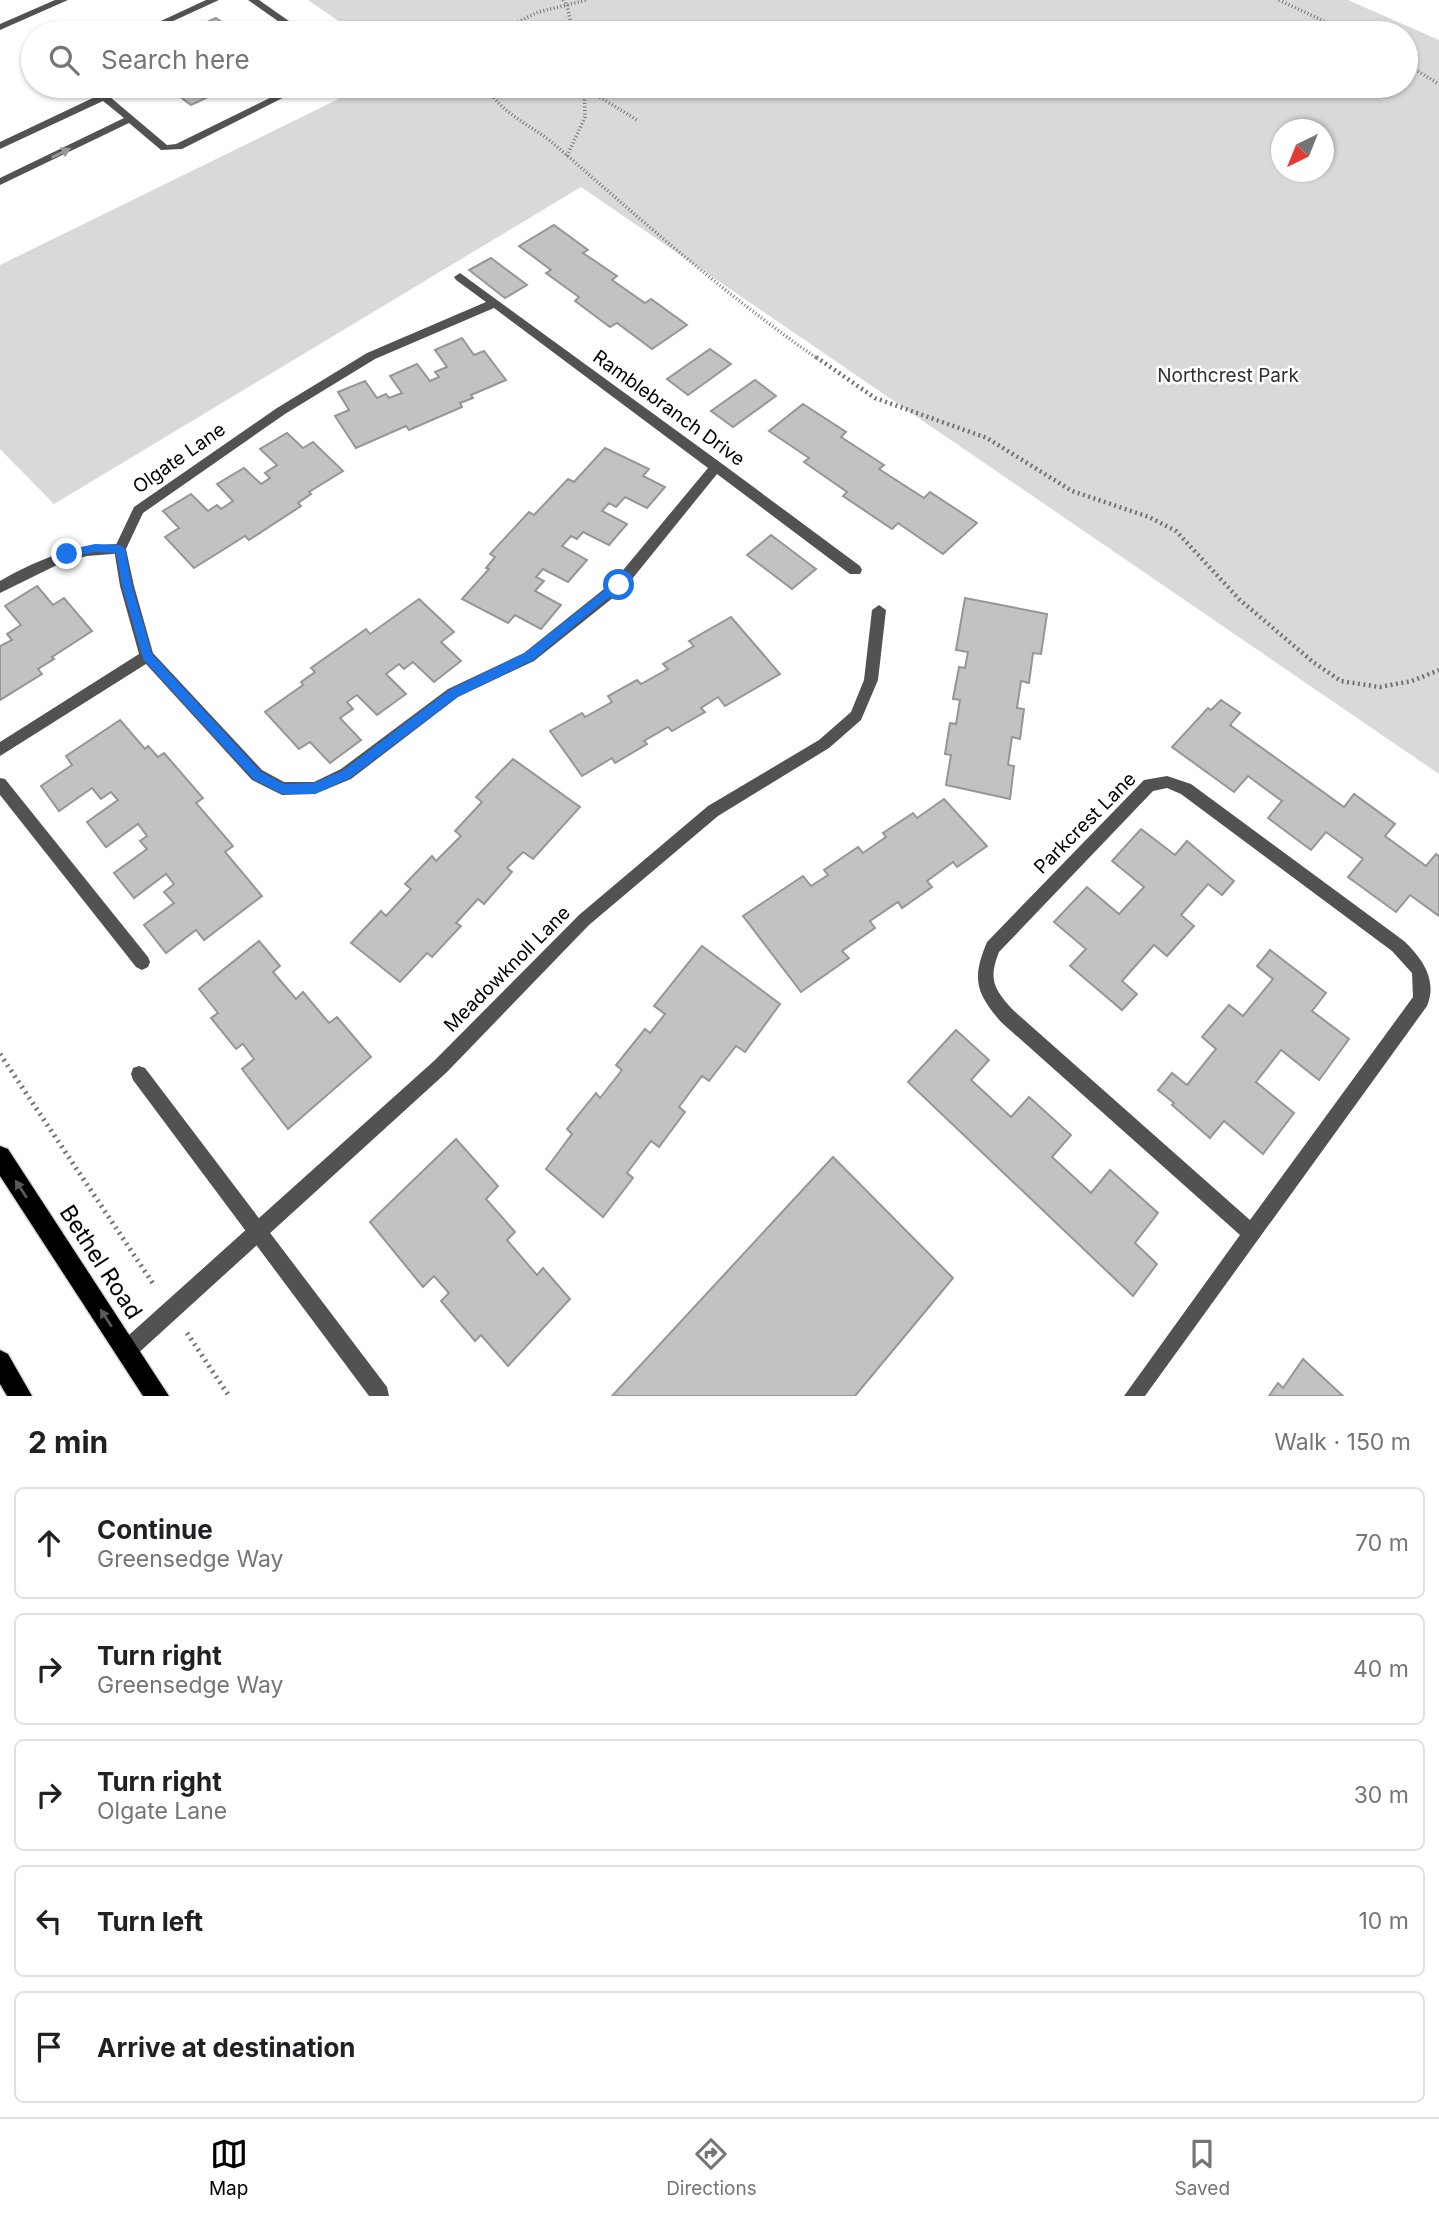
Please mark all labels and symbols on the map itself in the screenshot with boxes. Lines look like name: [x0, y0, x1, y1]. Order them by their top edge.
north arrow: [1271, 119, 1334, 182]
one-way arrow: [51, 147, 71, 158]
street label: Ramblebranch Drive: [589, 345, 749, 471]
park label: Northcrest Park: [1157, 364, 1299, 387]
street label: Olgate Lane: [128, 418, 230, 498]
route end: [51, 538, 82, 569]
route start: [603, 569, 634, 600]
street label: Parkcrest Lane: [1029, 767, 1141, 879]
street label: Meadowknoll Lane: [439, 901, 575, 1037]
one-way arrow: [14, 1180, 28, 1198]
street label: Bethel Road: [54, 1200, 148, 1324]
one-way arrow: [100, 1309, 113, 1328]

